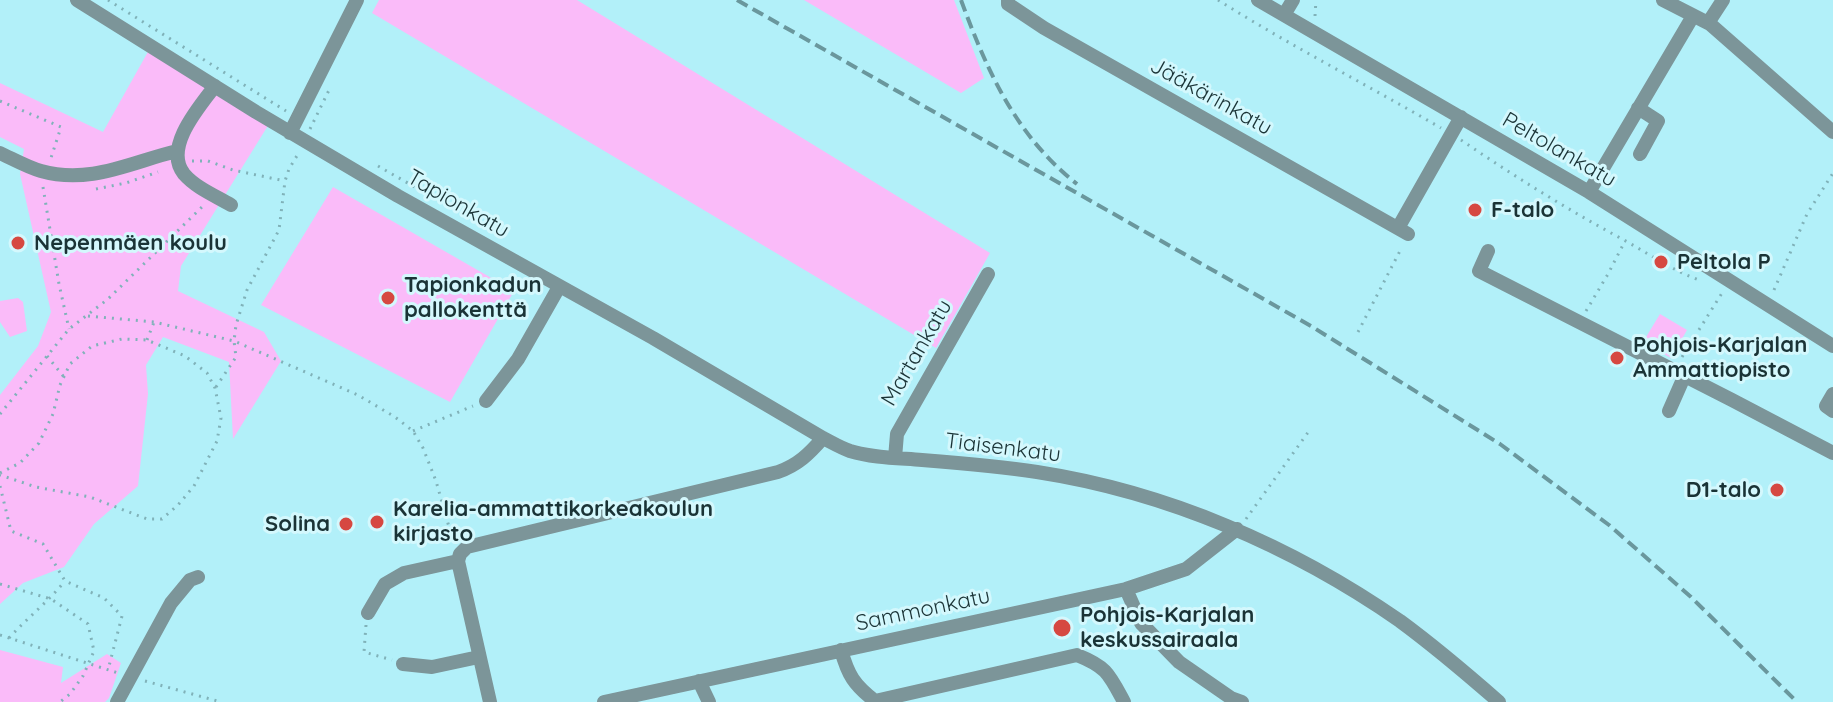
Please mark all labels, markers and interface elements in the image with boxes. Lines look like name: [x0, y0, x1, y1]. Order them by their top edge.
street label: Jääkärinkatu: [1145, 53, 1277, 141]
street label: Peltolankatu: [1497, 107, 1621, 193]
street label: Tapionkatu: [402, 164, 514, 244]
place label: F-talo: [1491, 197, 1554, 223]
marker: F-talo: [1466, 201, 1484, 219]
place label: Nepenmäen koulu: [34, 230, 227, 256]
marker: Nepenmäen koulu: [9, 234, 27, 252]
place label: Peltola P: [1677, 249, 1771, 275]
marker: Peltola P: [1652, 253, 1670, 271]
place label: Tapionkadun pallokenttä: [404, 272, 542, 324]
marker: Tapionkadun pallokenttä: [379, 289, 397, 307]
street label: Martankatu: [876, 295, 958, 411]
place label: Pohjois-Karjalan Ammattiopisto: [1633, 332, 1807, 384]
marker: Pohjois-Karjalan Ammattiopisto: [1608, 349, 1626, 367]
street label: Tiaisenkatu: [944, 428, 1062, 468]
place label: D1-talo: [1686, 477, 1761, 503]
marker: D1-talo: [1768, 481, 1786, 499]
place label: Karelia-ammattikorkeakoulun kirjasto: [393, 496, 713, 548]
place label: Solina: [265, 511, 330, 537]
marker: Karelia-ammattikorkeakoulun kirjasto: [368, 513, 386, 531]
marker: Solina: [337, 515, 355, 533]
street label: Sammonkatu: [853, 583, 993, 637]
place label: Pohjois-Karjalan keskussairaala: [1080, 602, 1254, 654]
marker: Pohjois-Karjalan keskussairaala: [1051, 617, 1073, 639]

